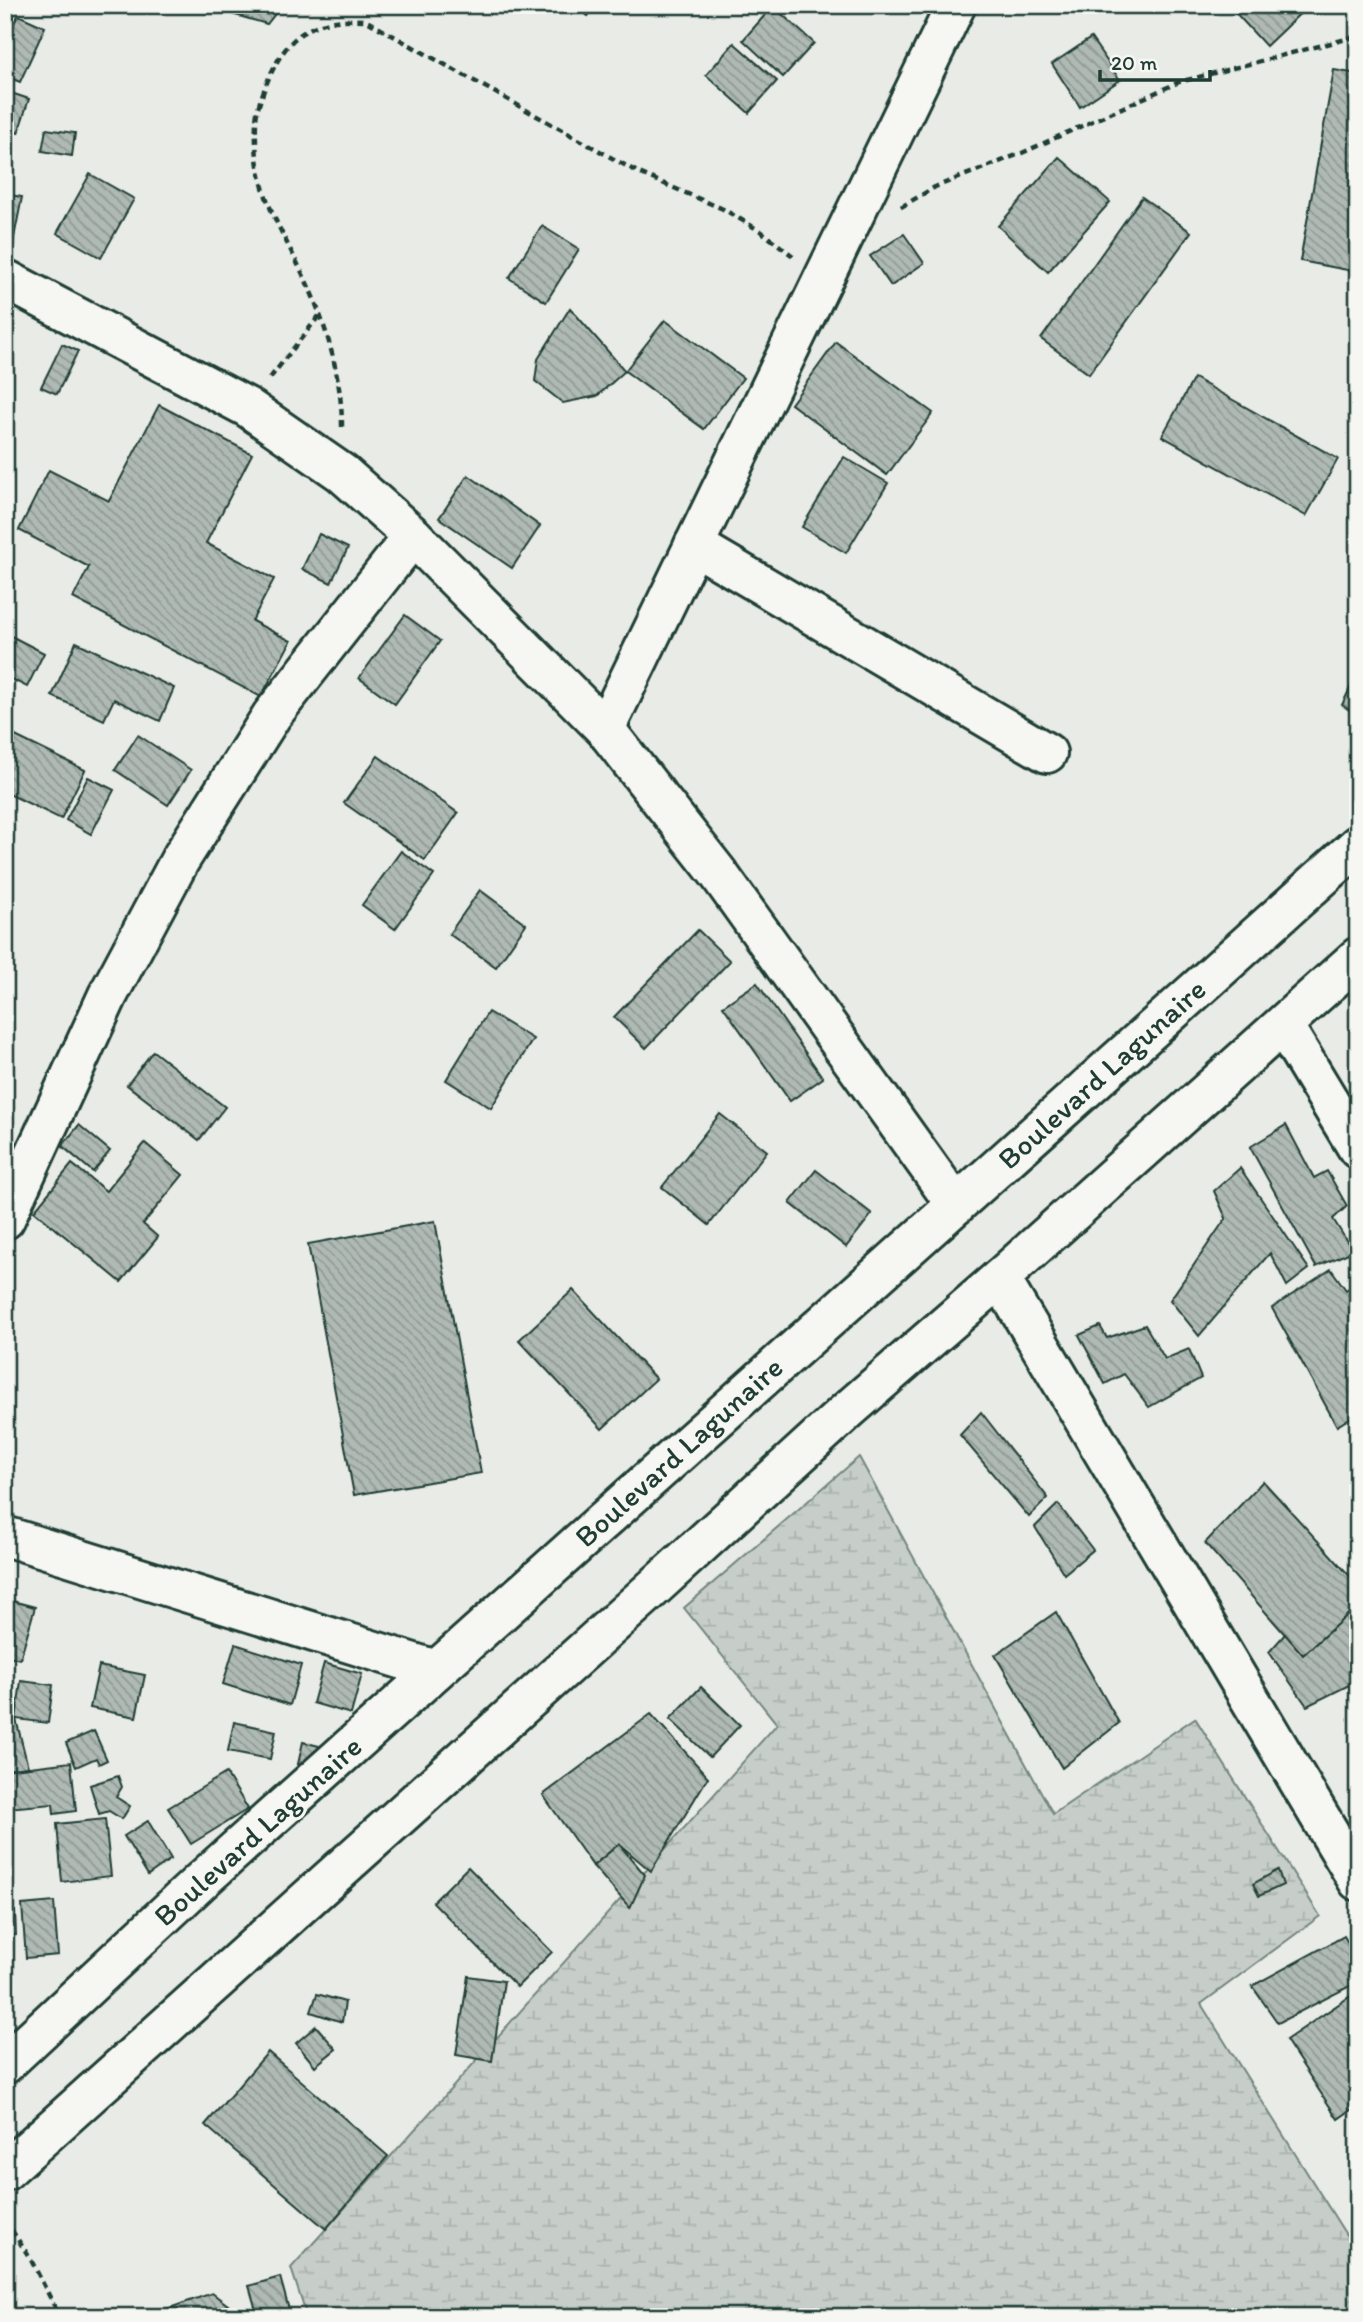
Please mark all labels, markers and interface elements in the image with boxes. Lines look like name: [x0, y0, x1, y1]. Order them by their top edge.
scale bar: [1100, 38, 1211, 82]
text: 20 m: [1111, 50, 1158, 75]
street label: Boulevard Lagunaire: [990, 970, 1213, 1177]
street label: Boulevard Lagunaire: [567, 1348, 790, 1555]
street label: Boulevard Lagunaire: [146, 1727, 369, 1934]

